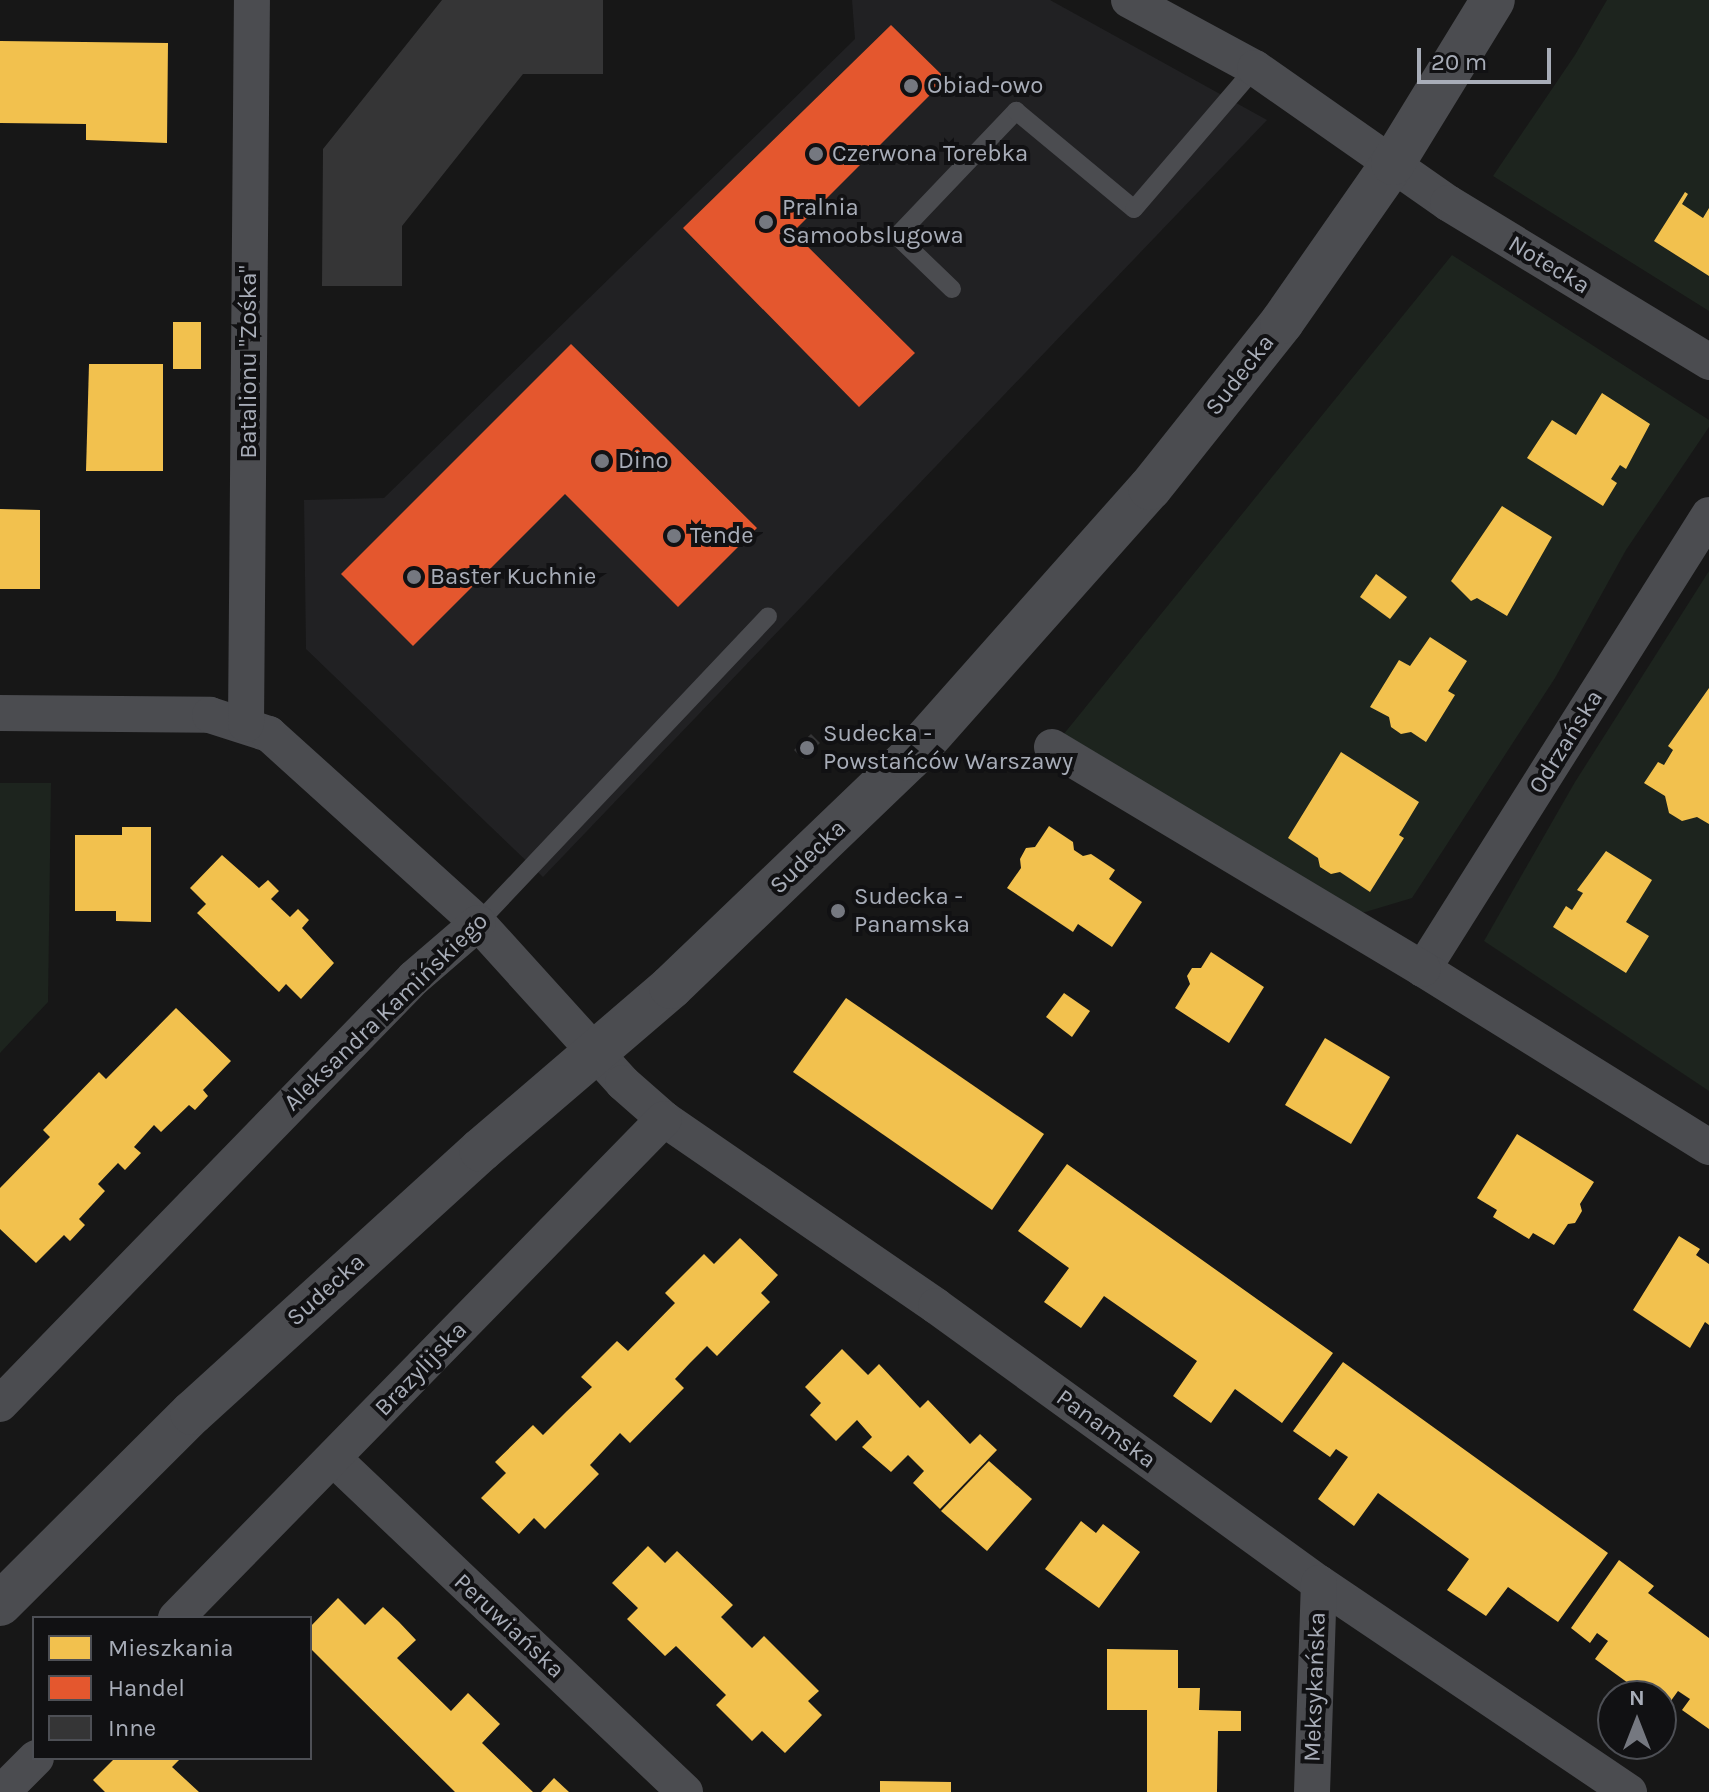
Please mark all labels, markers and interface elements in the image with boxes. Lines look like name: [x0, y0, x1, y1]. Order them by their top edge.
scale bar: [1421, 32, 1555, 82]
text: 20 m: [1431, 48, 1487, 76]
place label: Obiad-owo: [927, 72, 1043, 100]
marker: Obiad-owo: [902, 77, 920, 95]
place label: Czerwona Torebka: [832, 140, 1028, 168]
marker: Czerwona Torebka: [807, 145, 825, 163]
place label: Pralnia Samoobslugowa: [782, 194, 964, 250]
marker: Pralnia Samoobslugowa: [757, 213, 775, 231]
street label: Notecka: [1503, 229, 1595, 301]
street label: Batalionu "Zośka": [235, 265, 263, 459]
street label: Sudecka: [1199, 329, 1281, 421]
place label: Dino: [618, 447, 669, 475]
marker: Dino: [593, 452, 611, 470]
place label: Tende: [690, 522, 754, 550]
marker: Tende: [665, 527, 683, 545]
place label: Baster Kuchnie: [430, 563, 596, 591]
marker: Baster Kuchnie: [405, 568, 423, 586]
street label: Odrzańska: [1523, 685, 1609, 799]
place label: Sudecka - Powstańców Warszawy: [823, 720, 1073, 776]
marker: Sudecka - Powstańców Warszawy: [798, 739, 816, 757]
street label: Sudecka: [764, 814, 852, 900]
place label: Sudecka - Panamska: [854, 883, 970, 939]
marker: Sudecka - Panamska: [829, 902, 847, 920]
street label: Aleksandra Kamińskiego: [278, 907, 494, 1117]
street label: Sudecka: [281, 1248, 371, 1332]
street label: Brazylijska: [369, 1316, 473, 1422]
street label: Panamska: [1051, 1383, 1161, 1475]
street label: Peruwiańska: [448, 1568, 570, 1684]
street label: Meksykańska: [1298, 1612, 1332, 1762]
legend: [32, 1616, 312, 1760]
text: Mieszkania: [108, 1634, 233, 1662]
text: Handel: [108, 1674, 185, 1702]
north arrow: [1597, 1680, 1677, 1760]
text: N: [1629, 1685, 1645, 1711]
text: Inne: [108, 1714, 156, 1742]

